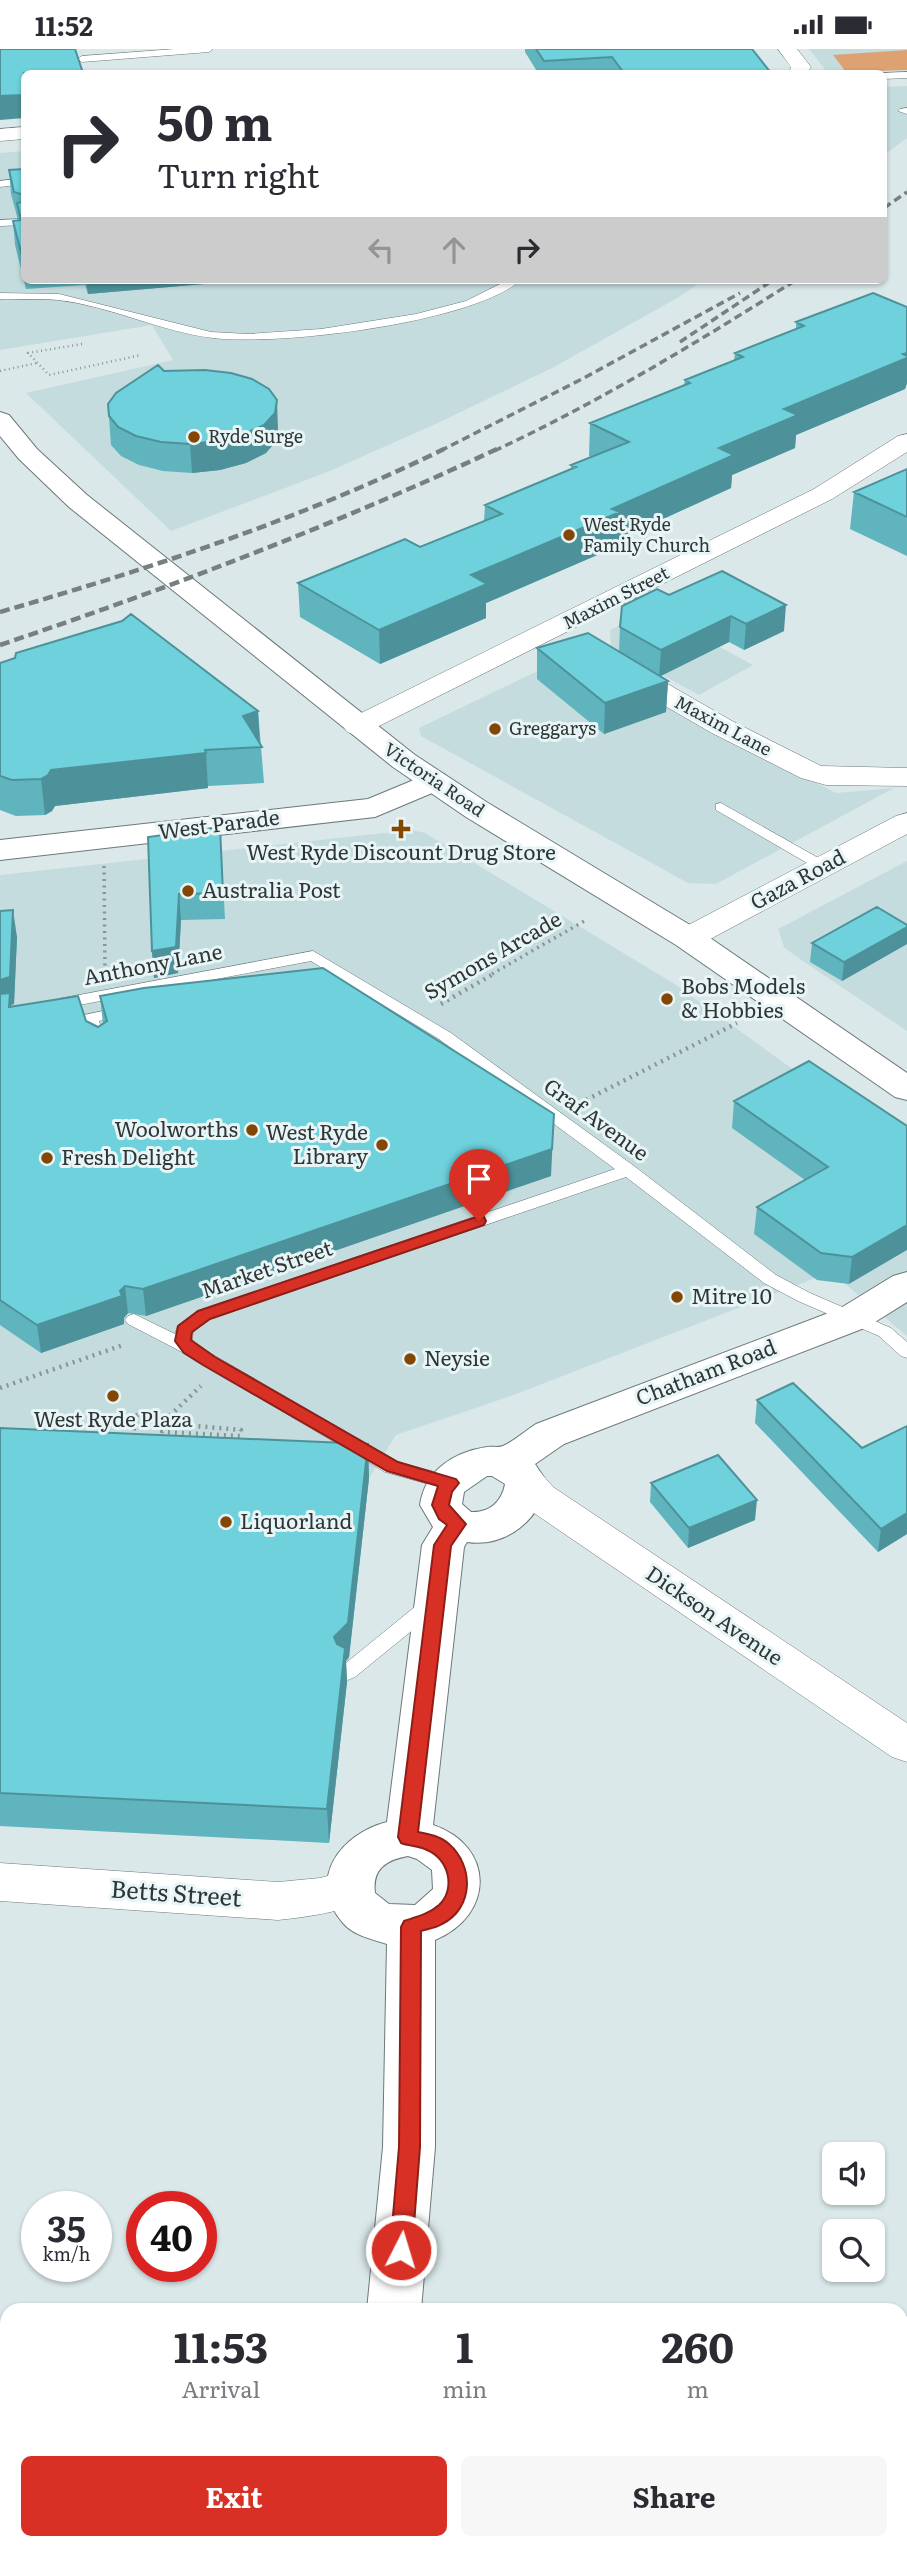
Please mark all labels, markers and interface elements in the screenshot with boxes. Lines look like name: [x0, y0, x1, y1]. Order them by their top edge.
text: 11:52: [35, 5, 93, 44]
text: 50 m: [157, 83, 273, 156]
icon: right: [42, 98, 133, 189]
text: Turn right: [157, 150, 319, 198]
icon: left: [362, 231, 400, 269]
icon: ahead: [435, 231, 473, 269]
icon: right: [508, 231, 546, 269]
place label: Ryde Surge: [208, 422, 303, 449]
marker: Ryde Surge: [186, 429, 202, 445]
place label: West Ryde Family Church: [583, 510, 710, 558]
marker: West Ryde Family Church: [561, 527, 577, 543]
street label: Maxim Street: [557, 558, 674, 635]
street label: Maxim Lane: [670, 688, 777, 762]
place label: Greggarys: [509, 714, 596, 741]
marker: Greggarys: [487, 721, 503, 737]
street label: Victoria Road: [379, 735, 491, 823]
street label: West Parade: [156, 800, 281, 845]
marker: West Ryde Discount Drug Store: [393, 821, 409, 837]
place label: West Ryde Discount Drug Store: [246, 835, 556, 866]
street label: Gaza Road: [744, 840, 850, 916]
place label: Australia Post: [202, 873, 341, 904]
marker: Australia Post: [180, 883, 196, 899]
street label: Symons Arcade: [417, 902, 566, 1006]
street label: Anthony Lane: [80, 934, 225, 991]
place label: Bobs Models & Hobbies: [681, 969, 805, 1024]
marker: Bobs Models & Hobbies: [659, 991, 675, 1007]
street label: Graf Avenue: [539, 1069, 656, 1167]
place label: Woolworths: [114, 1112, 238, 1143]
place label: West Ryde Library: [266, 1115, 369, 1170]
marker: Woolworths: [244, 1122, 260, 1138]
marker: West Ryde Library: [374, 1137, 390, 1153]
place label: Fresh Delight: [61, 1140, 196, 1171]
pin: [449, 1149, 509, 1221]
marker: Fresh Delight: [39, 1150, 55, 1166]
icon: arrive: [460, 1160, 498, 1198]
street label: Market Street: [196, 1230, 337, 1305]
place label: Mitre 10: [691, 1279, 772, 1310]
marker: Mitre 10: [669, 1289, 685, 1305]
street label: Chatham Road: [630, 1330, 780, 1412]
place label: Neysie: [424, 1341, 490, 1372]
marker: Neysie: [402, 1351, 418, 1367]
marker: West Ryde Plaza: [105, 1388, 121, 1404]
place label: West Ryde Plaza: [33, 1402, 193, 1433]
place label: Liquorland: [240, 1504, 353, 1535]
marker: Liquorland: [218, 1514, 234, 1530]
street label: Dickson Avenue: [641, 1556, 790, 1671]
street label: Betts Street: [110, 1869, 243, 1914]
map controls: [822, 2142, 885, 2282]
button: sound: [822, 2142, 885, 2205]
speed limit sign: 40: [126, 2191, 217, 2282]
text: 35: [47, 2201, 86, 2253]
position arrow: [364, 2213, 438, 2287]
button: search: [822, 2219, 885, 2282]
text: km/h: [43, 2240, 90, 2267]
text: 11:53: [174, 2314, 268, 2376]
text: 1: [456, 2314, 473, 2376]
text: 260: [661, 2314, 734, 2376]
text: Arrival: [182, 2371, 260, 2405]
text: min: [442, 2371, 487, 2405]
text: m: [686, 2371, 709, 2405]
button: Exit: [21, 2456, 447, 2536]
button: Share: [461, 2456, 887, 2536]

